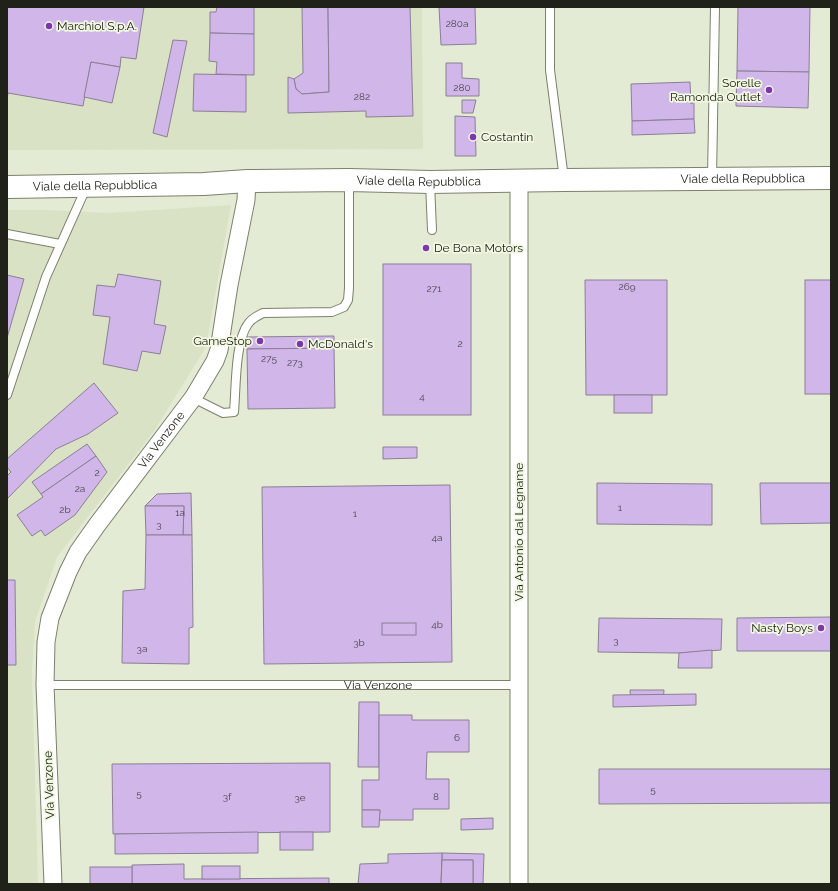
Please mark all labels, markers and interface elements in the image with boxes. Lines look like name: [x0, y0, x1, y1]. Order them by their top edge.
house number: 280a: [446, 18, 468, 29]
place label: Marchiol S.p.A.: [57, 19, 137, 33]
marker: Marchiol S.p.A.: [44, 21, 54, 31]
place label: Sorelle Ramonda Outlet: [670, 76, 761, 104]
house number: 280: [453, 82, 471, 93]
marker: Sorelle Ramonda Outlet: [764, 85, 774, 95]
house number: 282: [354, 91, 370, 102]
place label: Costantin: [481, 130, 533, 144]
marker: Costantin: [468, 132, 478, 142]
street label: Viale della Repubblica: [681, 171, 805, 186]
street label: Viale della Repubblica: [356, 173, 481, 189]
street label: Viale della Repubblica: [33, 178, 157, 194]
place label: De Bona Motors: [434, 241, 523, 255]
marker: De Bona Motors: [421, 243, 431, 253]
house number: 269: [618, 281, 636, 292]
house number: 271: [427, 283, 442, 294]
place label: GameStop: [193, 334, 252, 348]
marker: GameStop: [255, 336, 265, 346]
place label: McDonald's: [308, 337, 373, 351]
house number: 2: [457, 338, 463, 349]
marker: McDonald's: [295, 339, 305, 349]
house number: 275: [261, 353, 277, 364]
house number: 273: [287, 357, 303, 368]
house number: 4: [419, 391, 425, 402]
street label: Via Venzone: [135, 408, 188, 471]
street label: Via Antonio dal Legname: [512, 463, 526, 601]
house number: 2: [94, 467, 100, 478]
house number: 2a: [75, 483, 85, 494]
house number: 1: [618, 502, 623, 513]
house number: 2b: [59, 504, 71, 515]
house number: 1a: [175, 507, 185, 518]
house number: 1: [353, 508, 358, 519]
house number: 3: [156, 519, 162, 530]
house number: 4a: [432, 532, 442, 543]
house number: 4b: [431, 619, 443, 630]
place label: Nasty Boys: [751, 621, 813, 635]
marker: Nasty Boys: [816, 623, 826, 633]
house number: 3: [613, 635, 619, 646]
house number: 3b: [353, 637, 365, 648]
house number: 3a: [137, 643, 147, 654]
street label: Via Venzone: [344, 678, 412, 692]
house number: 6: [454, 732, 460, 743]
street label: Via Venzone: [41, 751, 57, 819]
house number: 5: [650, 784, 656, 795]
house number: 5: [136, 788, 142, 799]
house number: 3f: [223, 791, 232, 802]
house number: 8: [433, 791, 439, 802]
house number: 3e: [294, 792, 306, 803]

